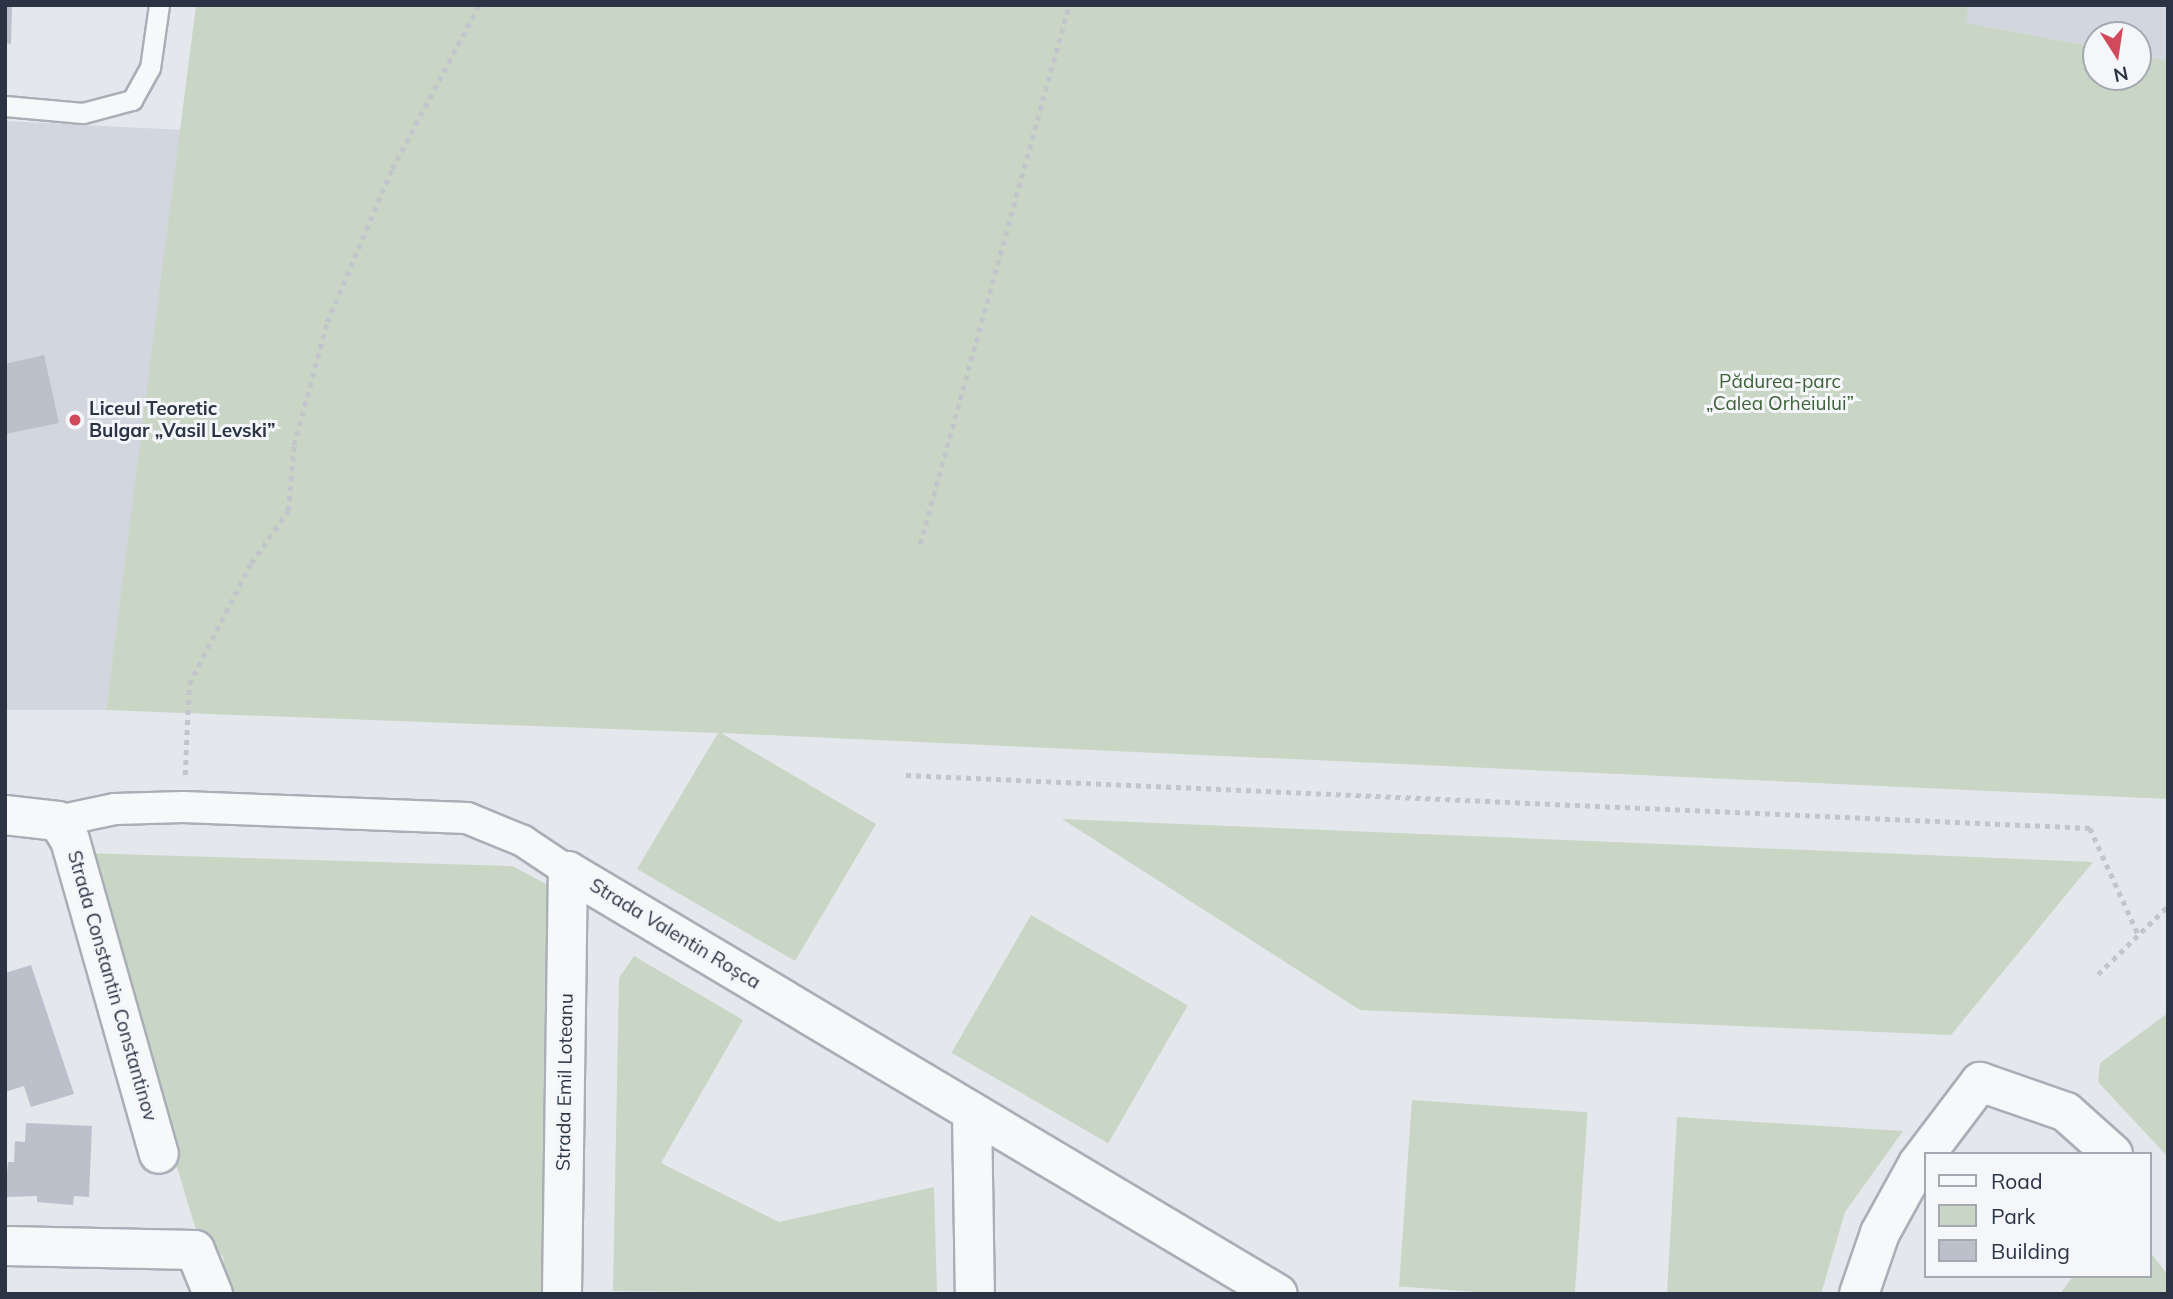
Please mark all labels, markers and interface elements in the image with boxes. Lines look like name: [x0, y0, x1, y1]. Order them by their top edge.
north arrow: [2082, 21, 2152, 91]
text: N: [2111, 61, 2130, 88]
park label: Pădurea-parc „Calea Orheiului”: [1706, 371, 1854, 415]
place label: Liceul Teoretic Bulgar „Vasil Levski”: [89, 398, 276, 442]
marker: Liceul Teoretic Bulgar „Vasil Levski”: [67, 412, 83, 428]
street label: Strada Constantin Constantinov: [62, 848, 162, 1124]
street label: Strada Valentin Roșca: [585, 874, 765, 994]
street label: Strada Emil Loteanu: [552, 993, 578, 1171]
legend: [1924, 1152, 2152, 1278]
text: Road: [1991, 1168, 2042, 1194]
text: Park: [1991, 1203, 2035, 1229]
text: Building: [1991, 1238, 2070, 1264]

